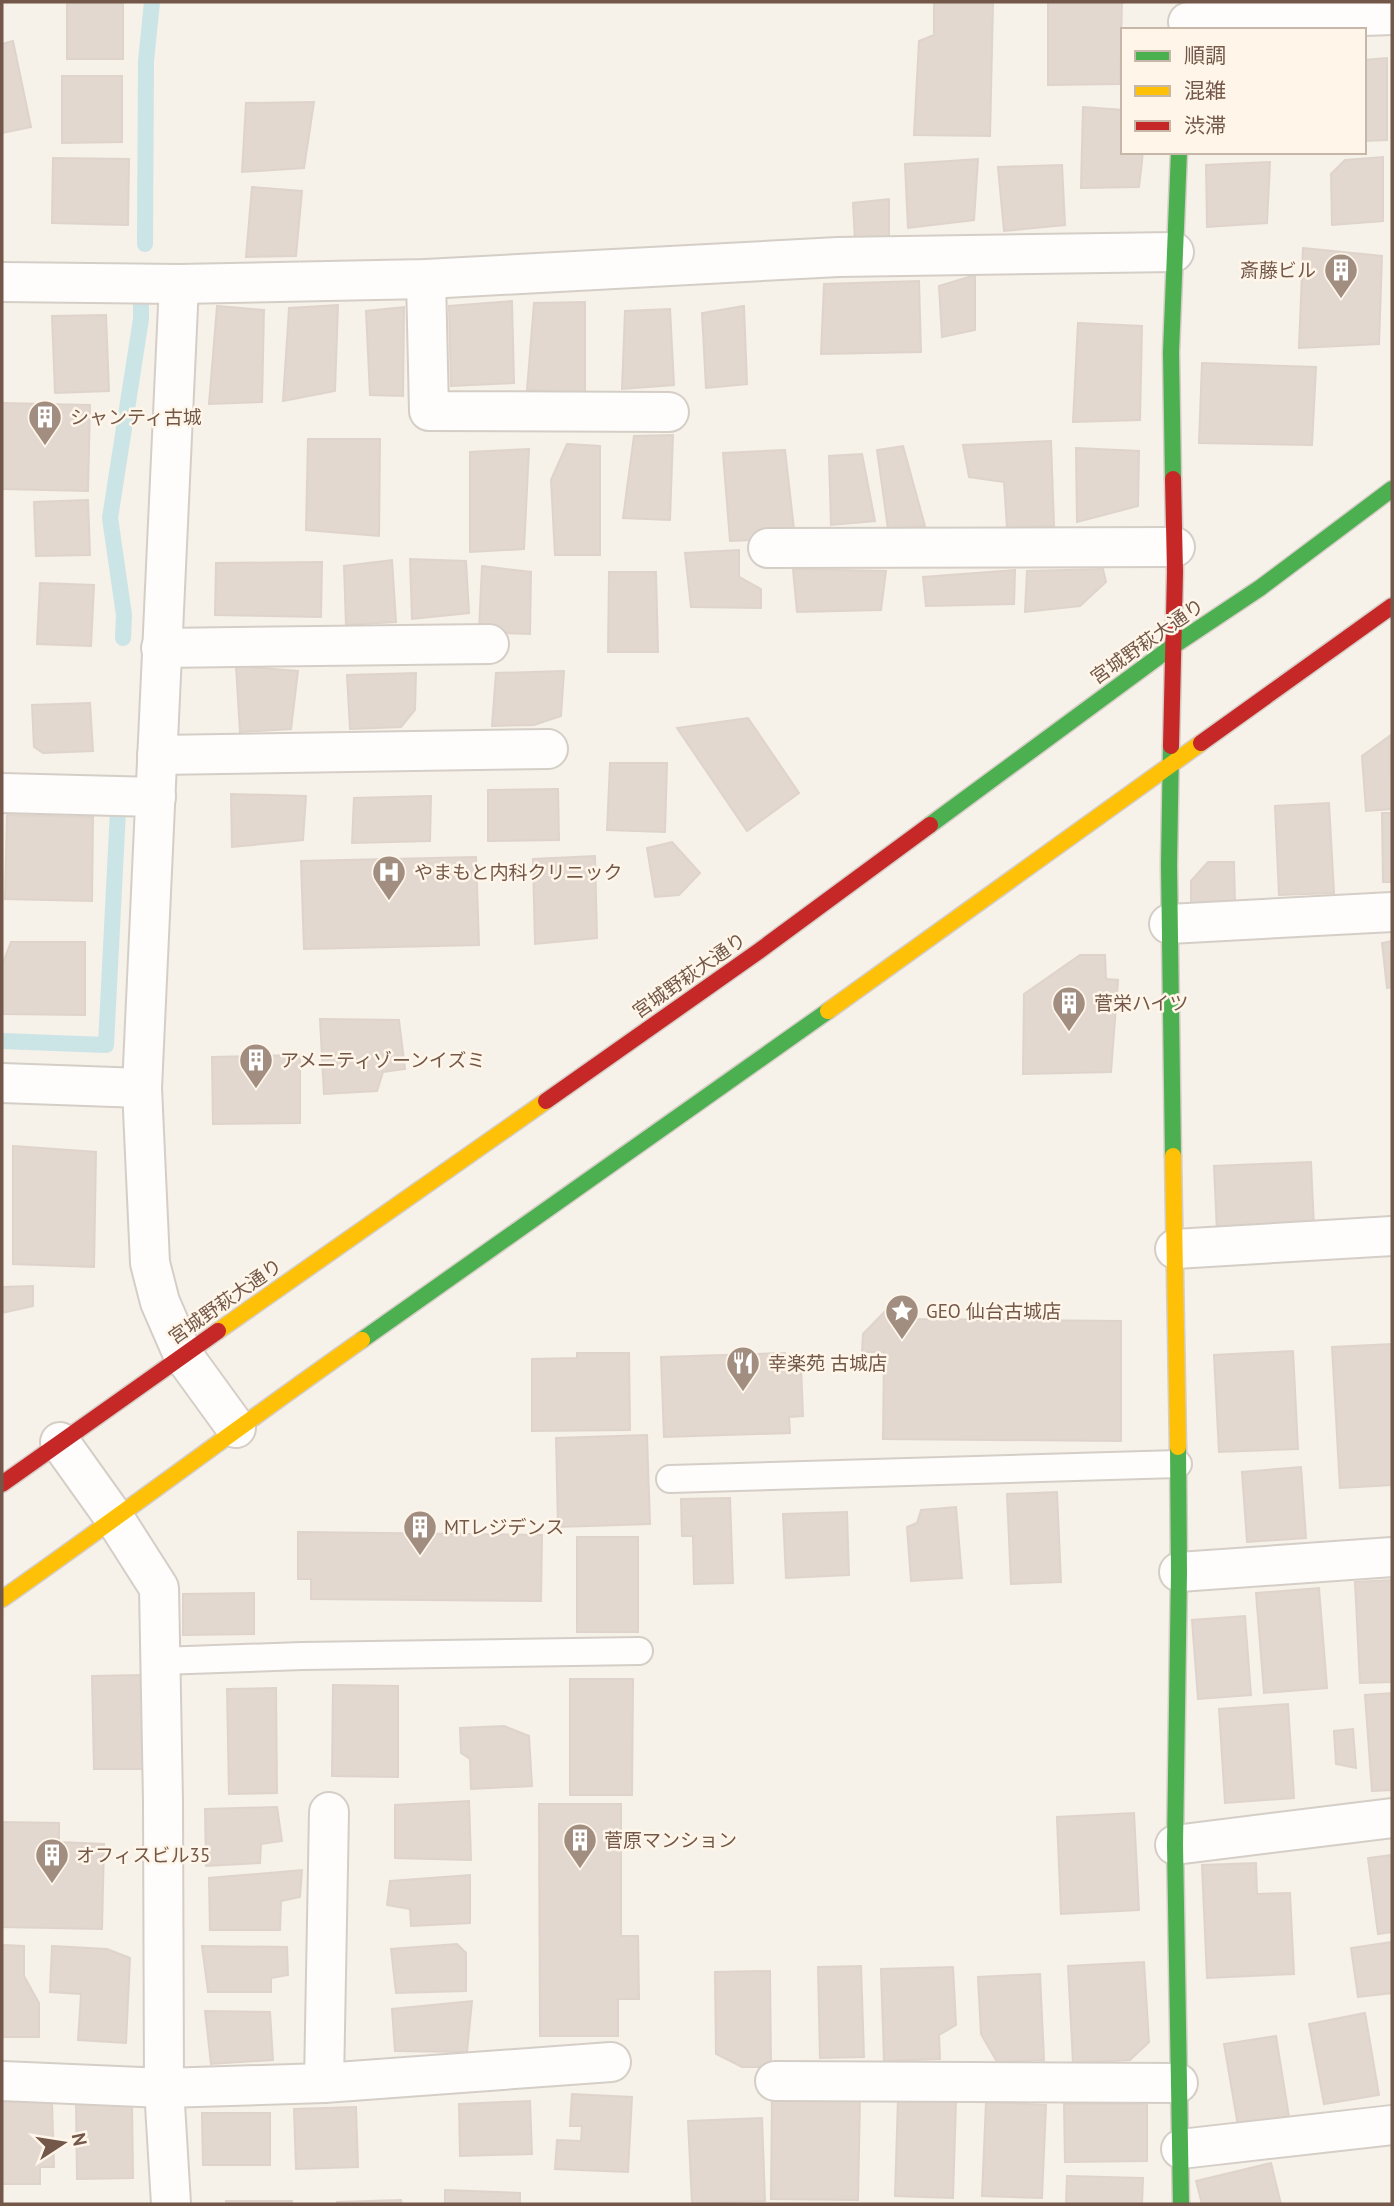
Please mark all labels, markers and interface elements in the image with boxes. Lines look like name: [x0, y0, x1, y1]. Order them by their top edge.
legend: [1121, 28, 1366, 154]
text: 順調: [1184, 42, 1226, 69]
text: 混雑: [1184, 77, 1226, 104]
text: 渋滞: [1184, 112, 1226, 139]
building icon: 斎藤ビル: [1322, 251, 1360, 300]
place label: 斎藤ビル: [1240, 258, 1316, 282]
building icon: シャンティ古城: [26, 398, 64, 447]
place label: シャンティ古城: [70, 405, 202, 429]
street label: 宮城野萩大通り: [1086, 593, 1208, 689]
hospital icon: やまもと内科クリニック: [370, 853, 408, 902]
place label: やまもと内科クリニック: [414, 860, 623, 884]
street label: 宮城野萩大通り: [628, 927, 750, 1023]
building icon: 菅栄ハイツ: [1050, 984, 1088, 1033]
place label: 菅栄ハイツ: [1094, 991, 1189, 1015]
building icon: アメニティゾーンイズミ: [237, 1041, 275, 1090]
place label: アメニティゾーンイズミ: [280, 1048, 485, 1072]
street label: 宮城野萩大通り: [164, 1253, 286, 1349]
place icon: GEO 仙台古城店: [883, 1292, 921, 1341]
place label: GEO 仙台古城店: [926, 1299, 1061, 1323]
restaurant icon: 幸楽苑 古城店: [724, 1344, 762, 1393]
place label: 幸楽苑 古城店: [768, 1351, 887, 1375]
building icon: MTレジデンス: [401, 1508, 439, 1557]
place label: MTレジデンス: [444, 1515, 564, 1539]
building icon: 菅原マンション: [561, 1821, 599, 1870]
place label: 菅原マンション: [604, 1828, 737, 1852]
building icon: オフィスビル35: [33, 1836, 71, 1885]
place label: オフィスビル35: [76, 1843, 210, 1867]
north arrow: [28, 2108, 98, 2178]
text: N: [67, 2131, 93, 2148]

